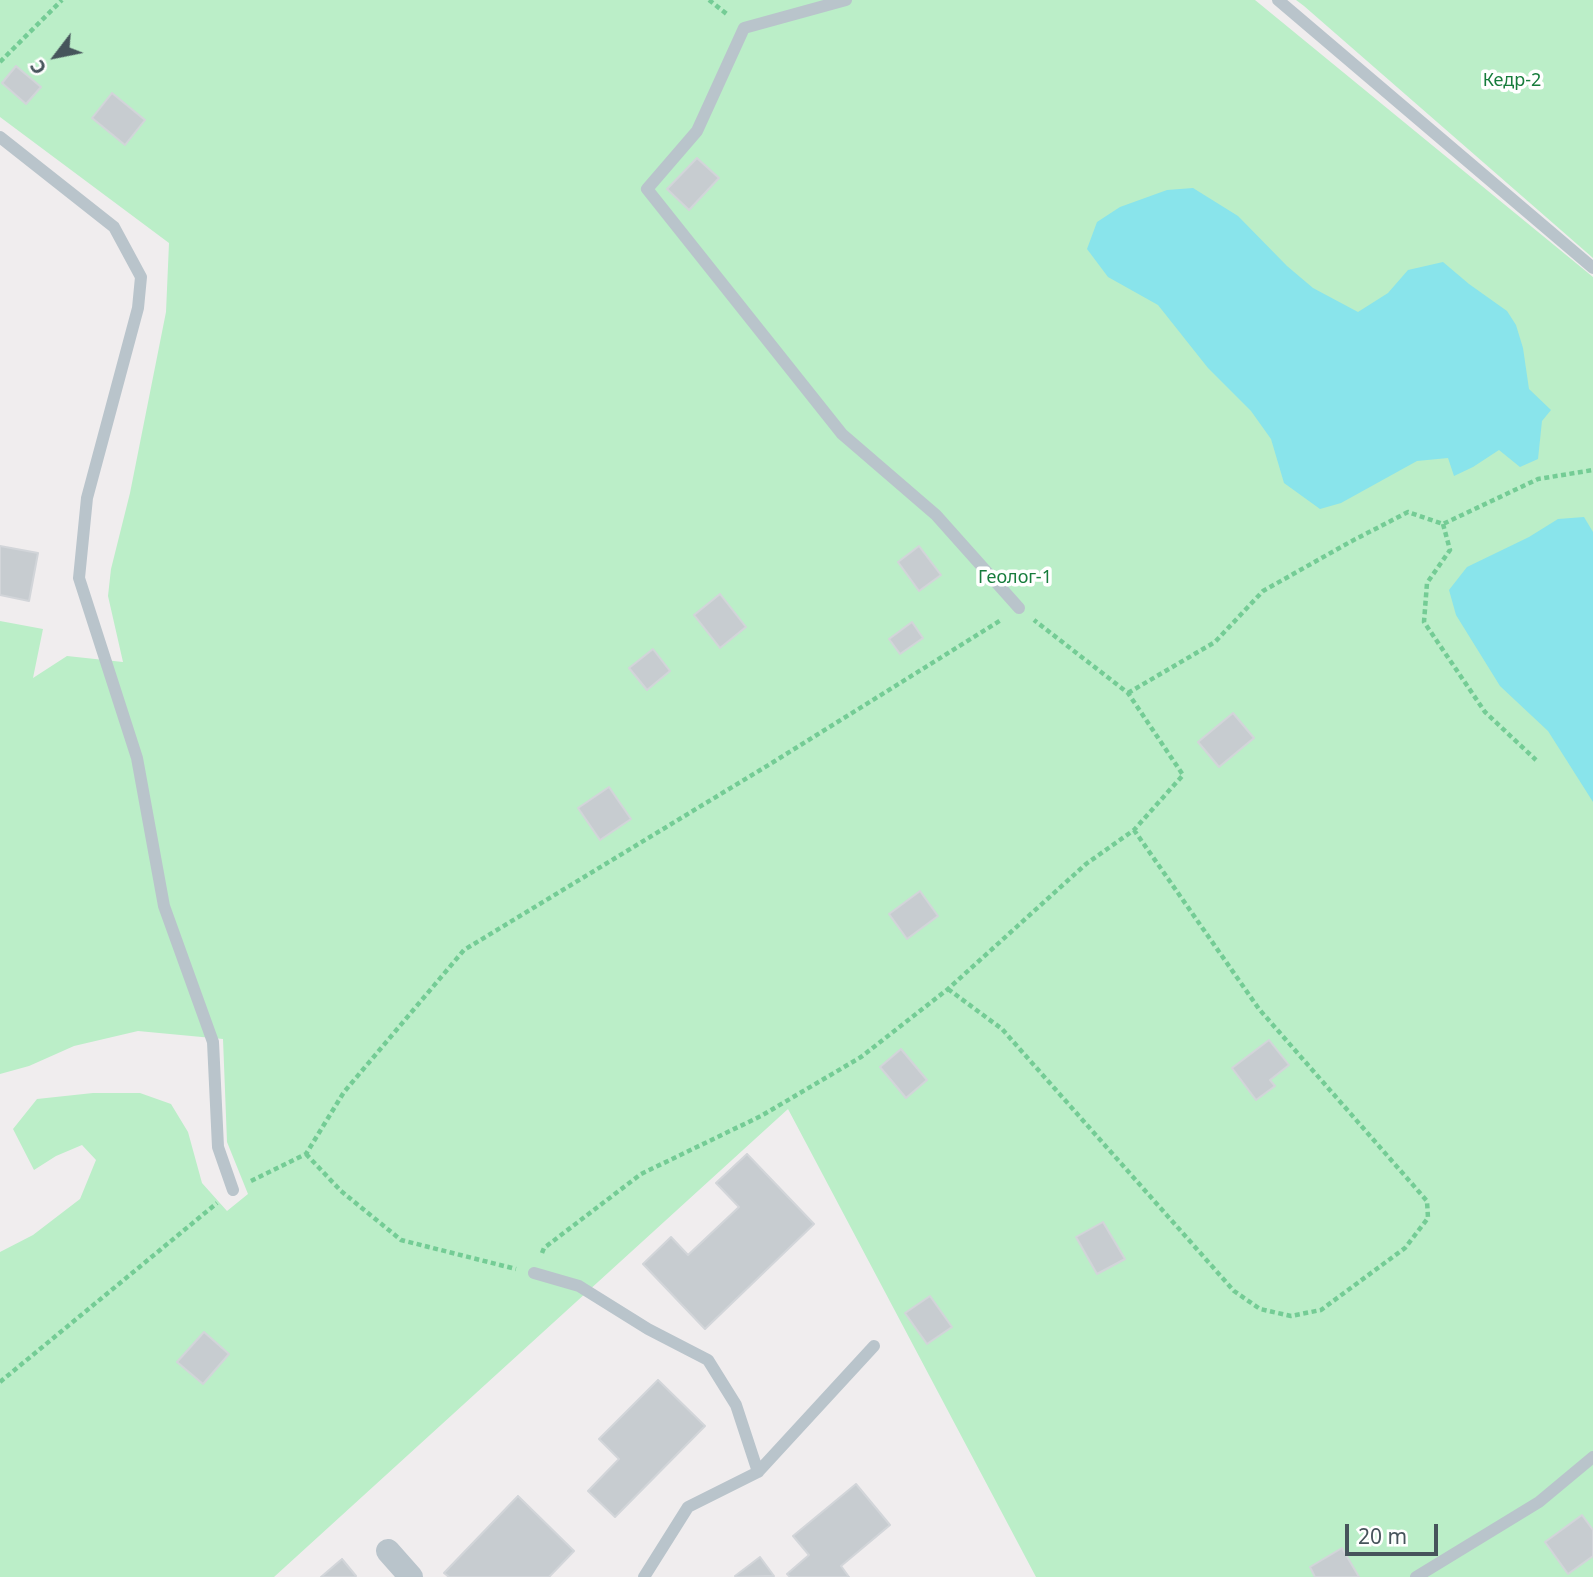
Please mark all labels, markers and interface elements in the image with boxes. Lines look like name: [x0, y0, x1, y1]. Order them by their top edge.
north arrow: [21, 21, 91, 91]
text: С: [24, 55, 52, 79]
park label: Кедр-2: [1483, 70, 1541, 92]
park label: Геолог-1: [978, 567, 1052, 589]
scale bar: [1348, 1510, 1441, 1554]
text: 20 m: [1358, 1522, 1407, 1550]

